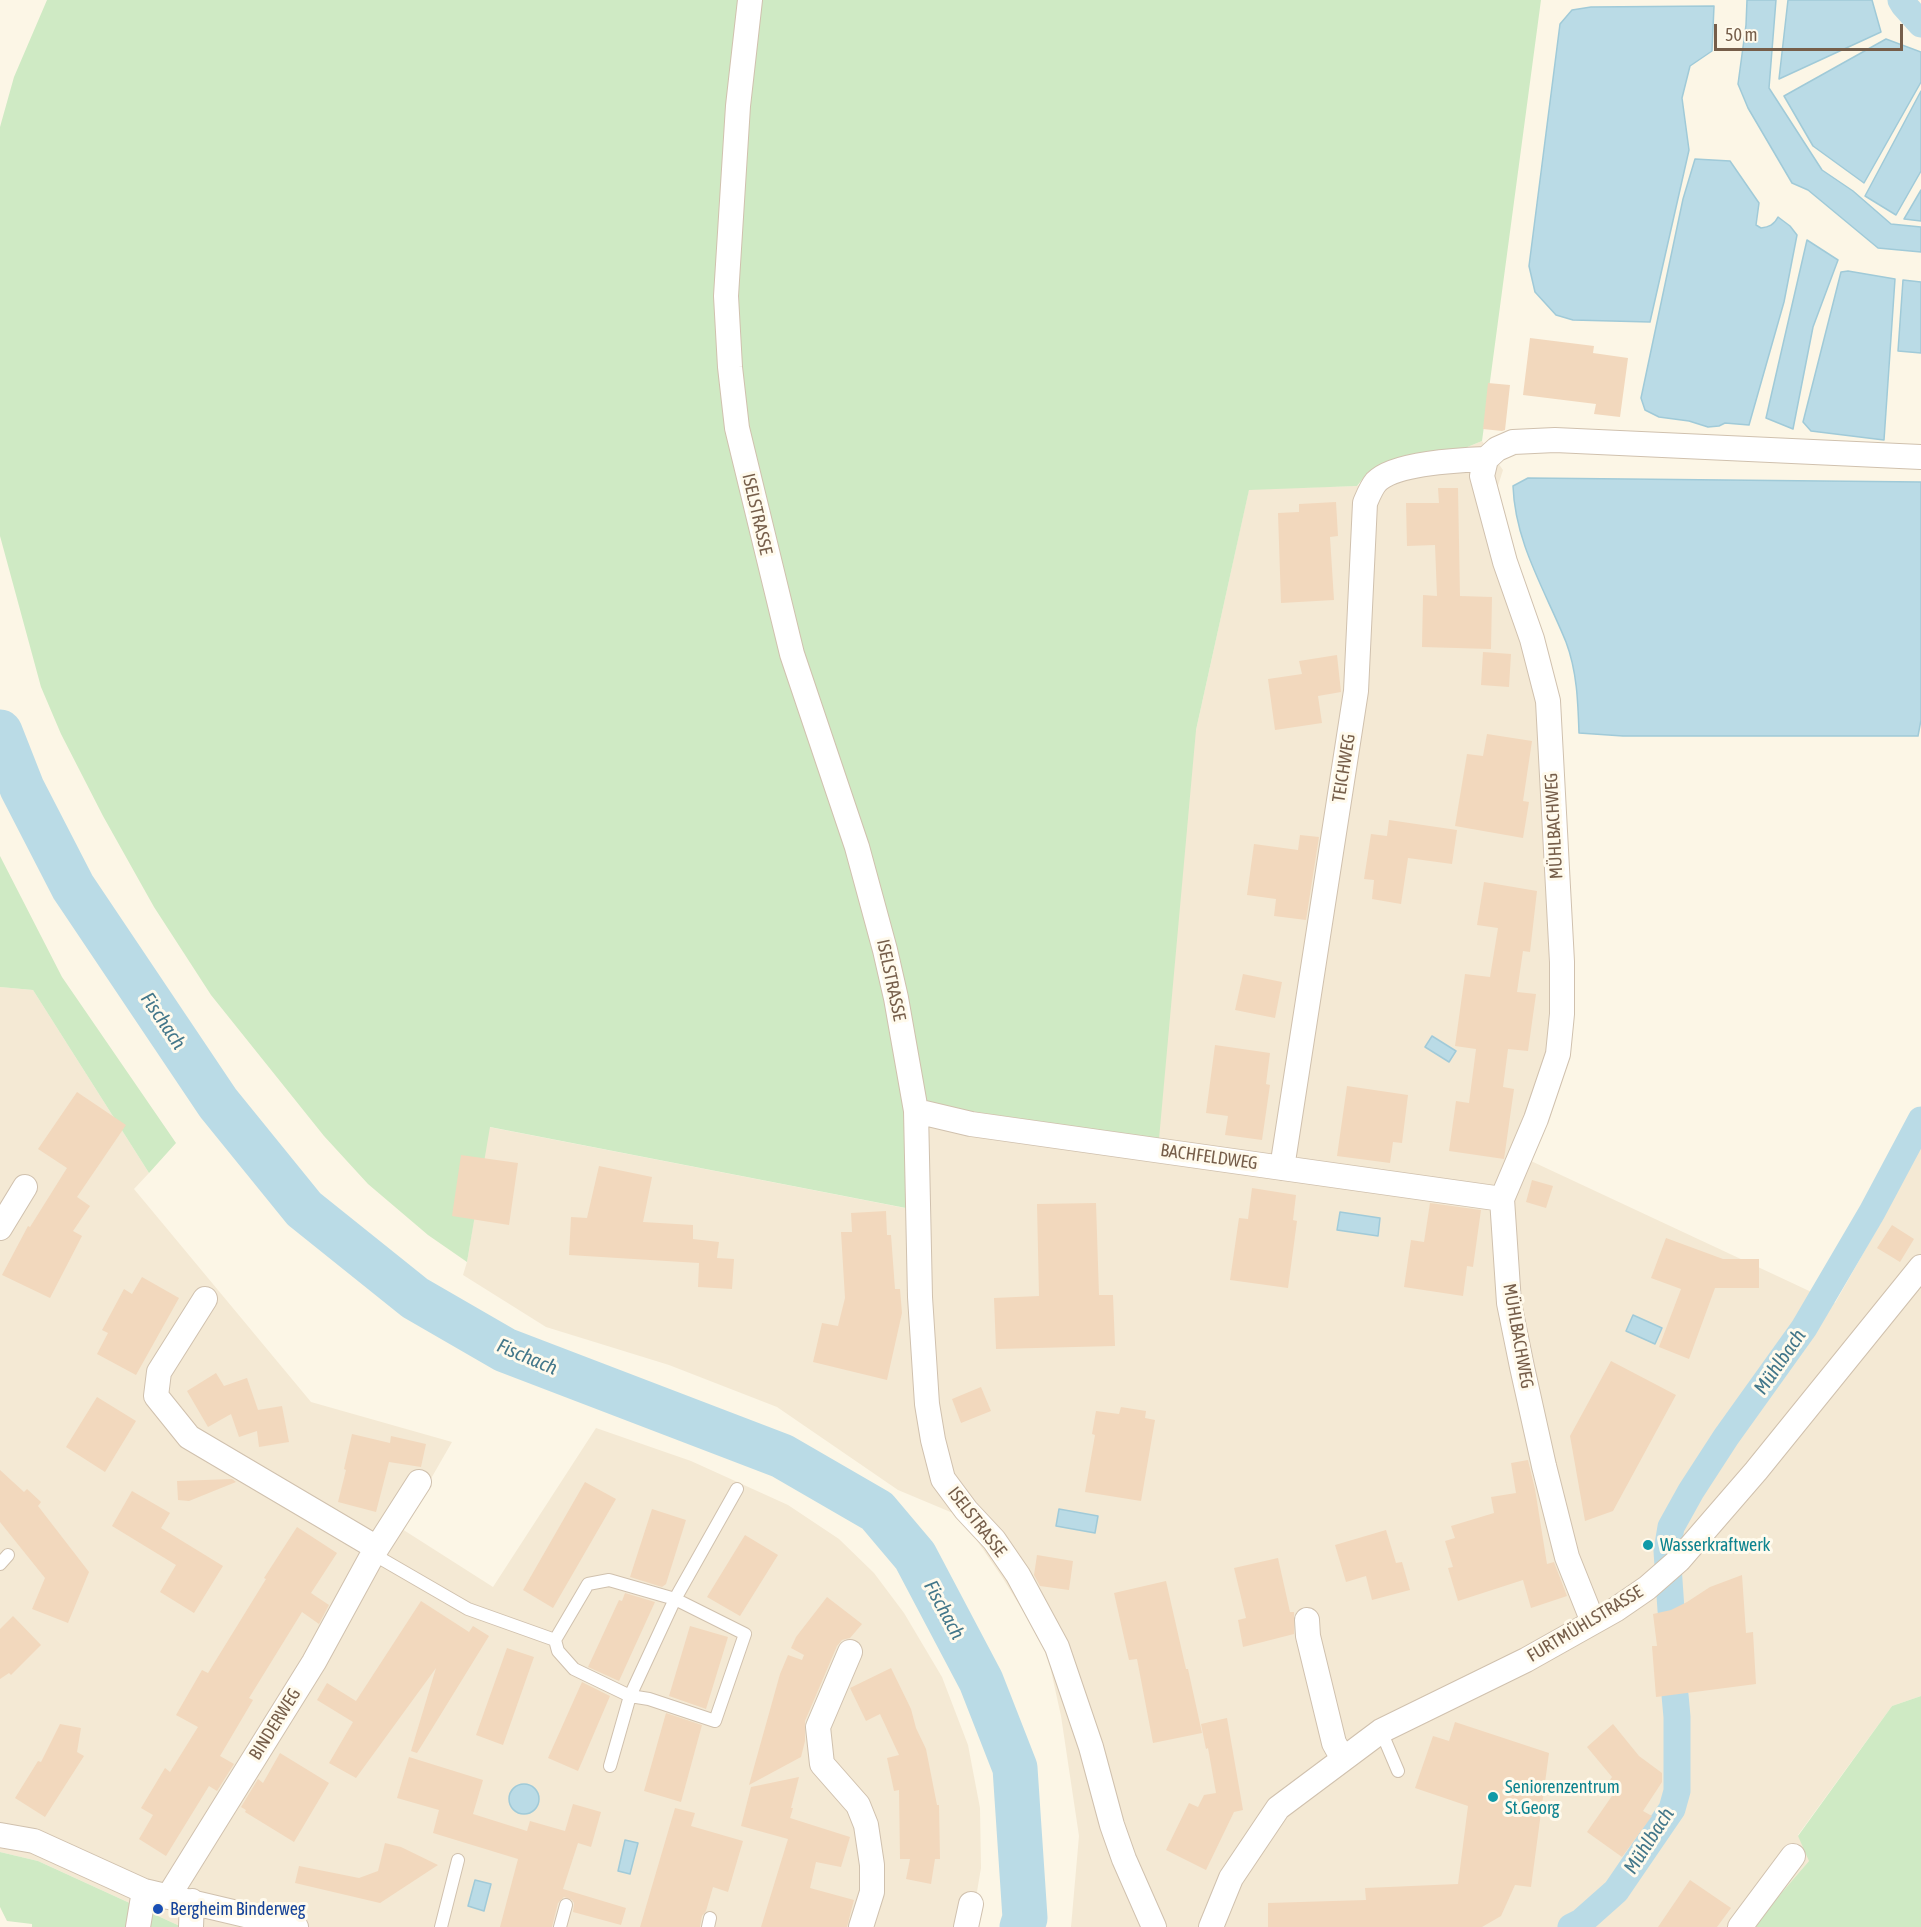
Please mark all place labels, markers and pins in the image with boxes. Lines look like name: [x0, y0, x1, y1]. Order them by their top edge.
place label: Wasserkraftwerk: [1660, 1534, 1770, 1556]
marker: Wasserkraftwerk: [1641, 1538, 1655, 1552]
place label: Seniorenzentrum St.Georg: [1505, 1776, 1620, 1818]
marker: Seniorenzentrum St.Georg: [1486, 1790, 1500, 1804]
place label: Bergheim Binderweg: [170, 1898, 306, 1920]
marker: Bergheim Binderweg: [151, 1902, 165, 1916]

